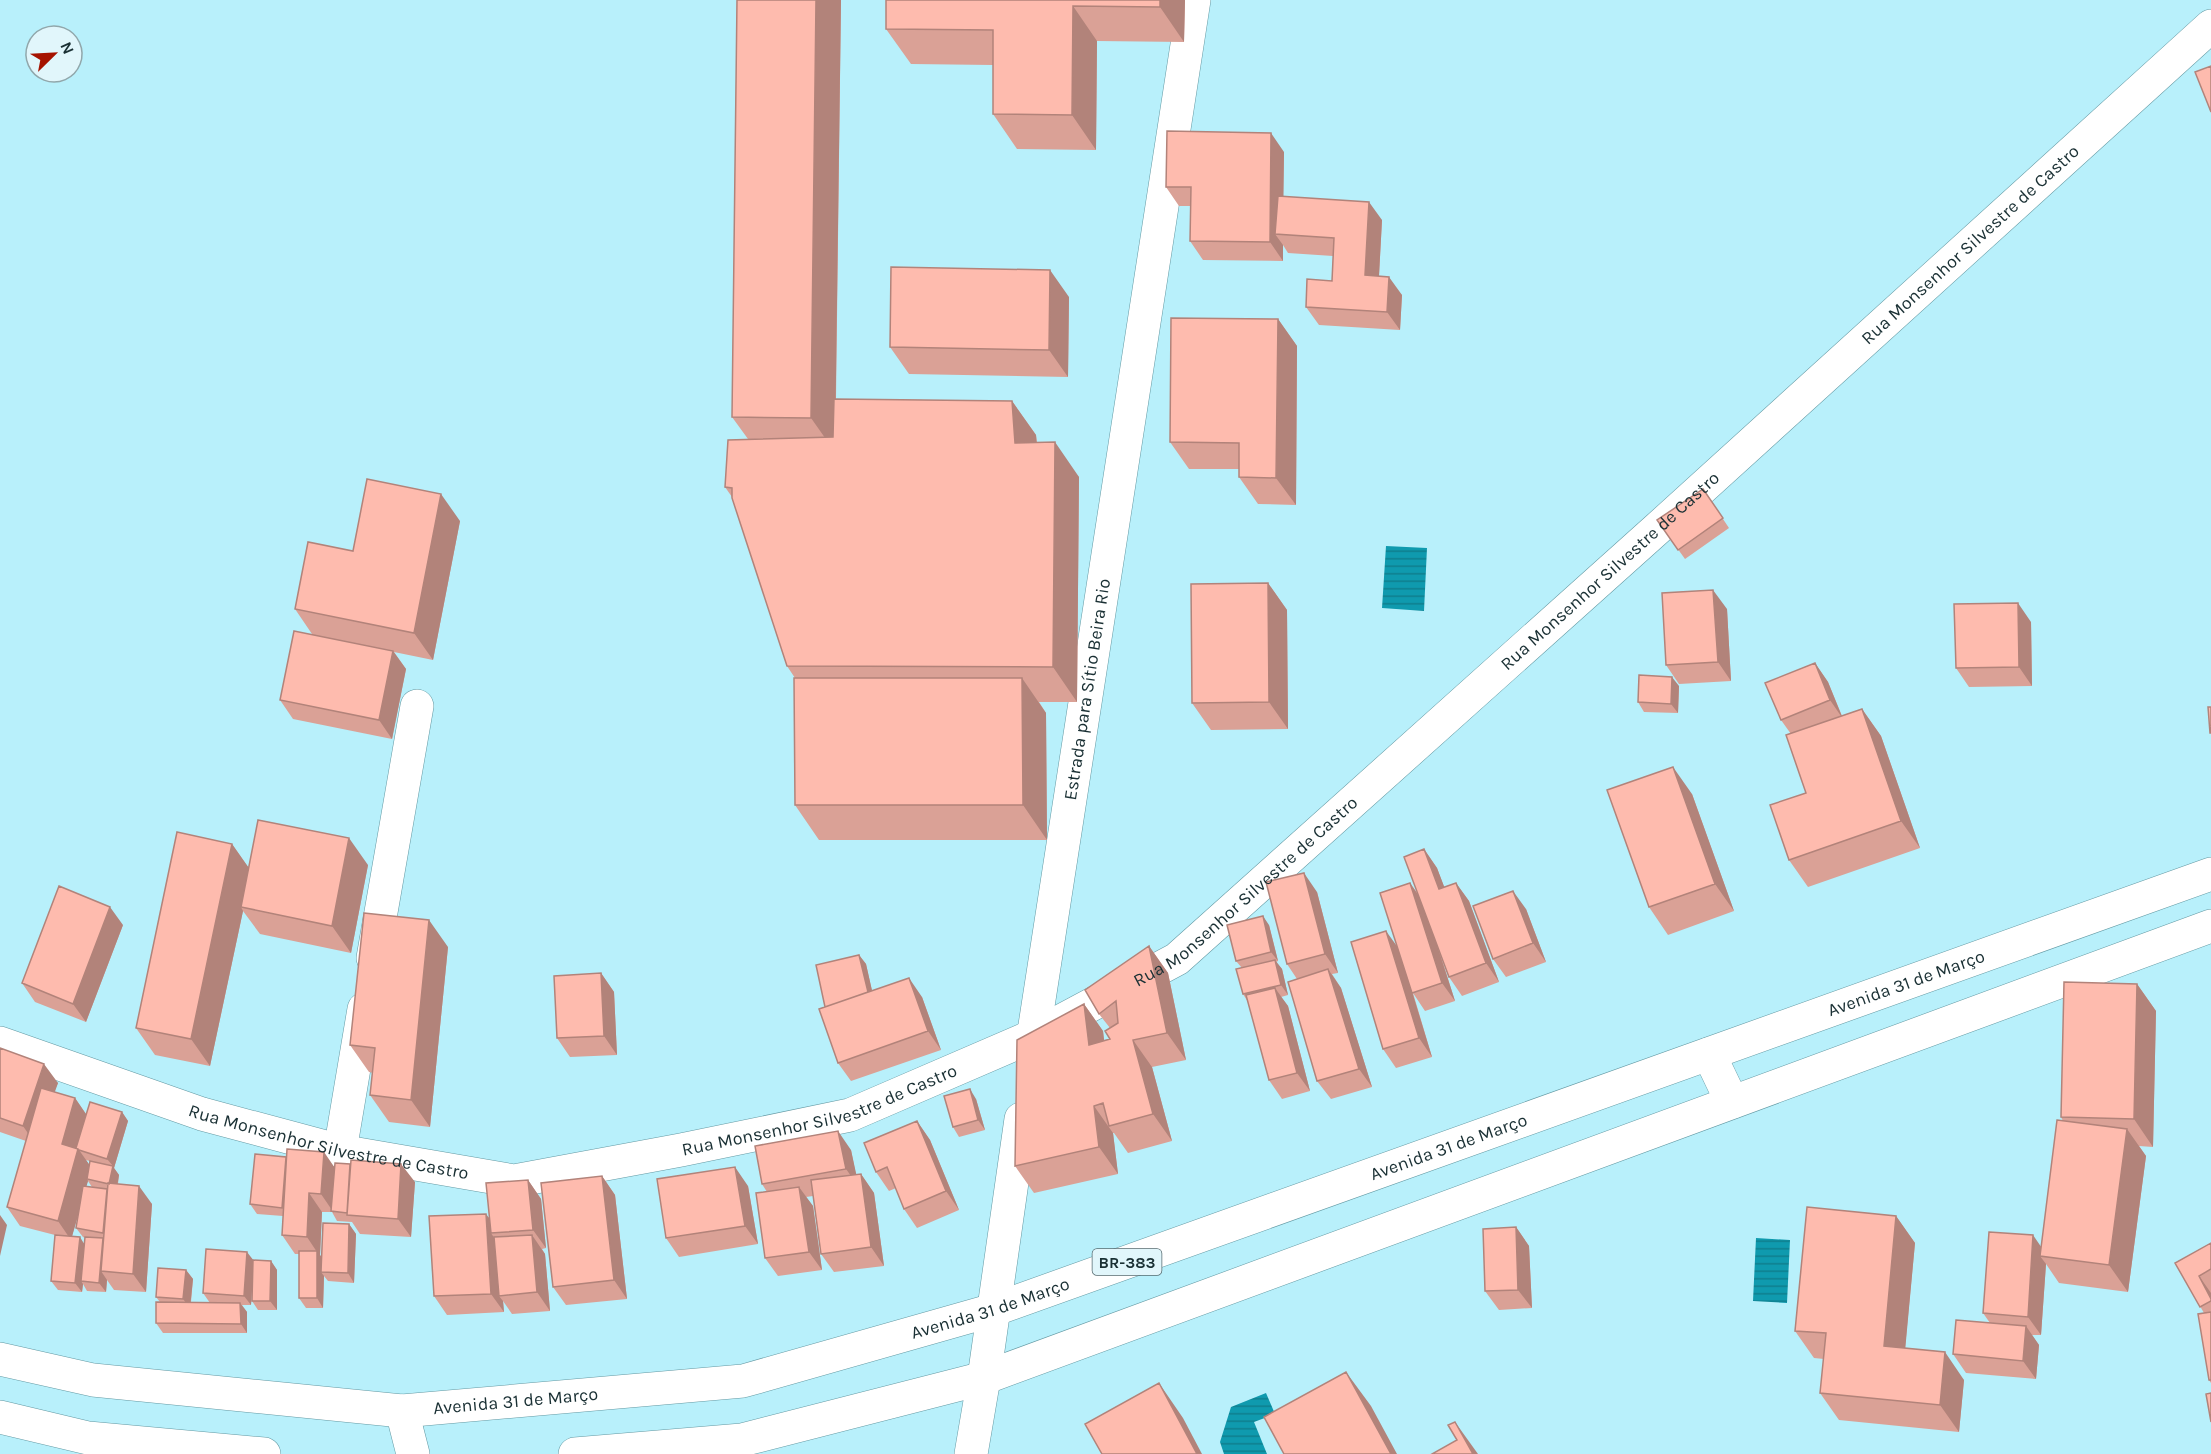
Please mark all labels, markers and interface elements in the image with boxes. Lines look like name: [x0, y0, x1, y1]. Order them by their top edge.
north arrow: [24, 24, 84, 84]
text: N: [56, 39, 78, 57]
street label: Rua Monsenhor Silvestre de Castro: [1857, 140, 2084, 349]
street label: Rua Monsenhor Silvestre de Castro: [1496, 467, 1724, 675]
street label: Estrada para Sítio Beira Rio: [1059, 577, 1115, 802]
street label: Rua Monsenhor Silvestre de Castro: [1129, 791, 1362, 991]
street label: Avenida 31 de Março: [1825, 945, 1988, 1021]
street label: Rua Monsenhor Silvestre de Castro: [680, 1059, 960, 1161]
street label: Rua Monsenhor Silvestre de Castro: [186, 1099, 470, 1184]
street label: Avenida 31 de Março: [1367, 1109, 1530, 1185]
road number: BR-383: [1092, 1249, 1162, 1275]
street label: Avenida 31 de Março: [908, 1272, 1073, 1344]
street label: Avenida 31 de Março: [432, 1383, 599, 1419]

